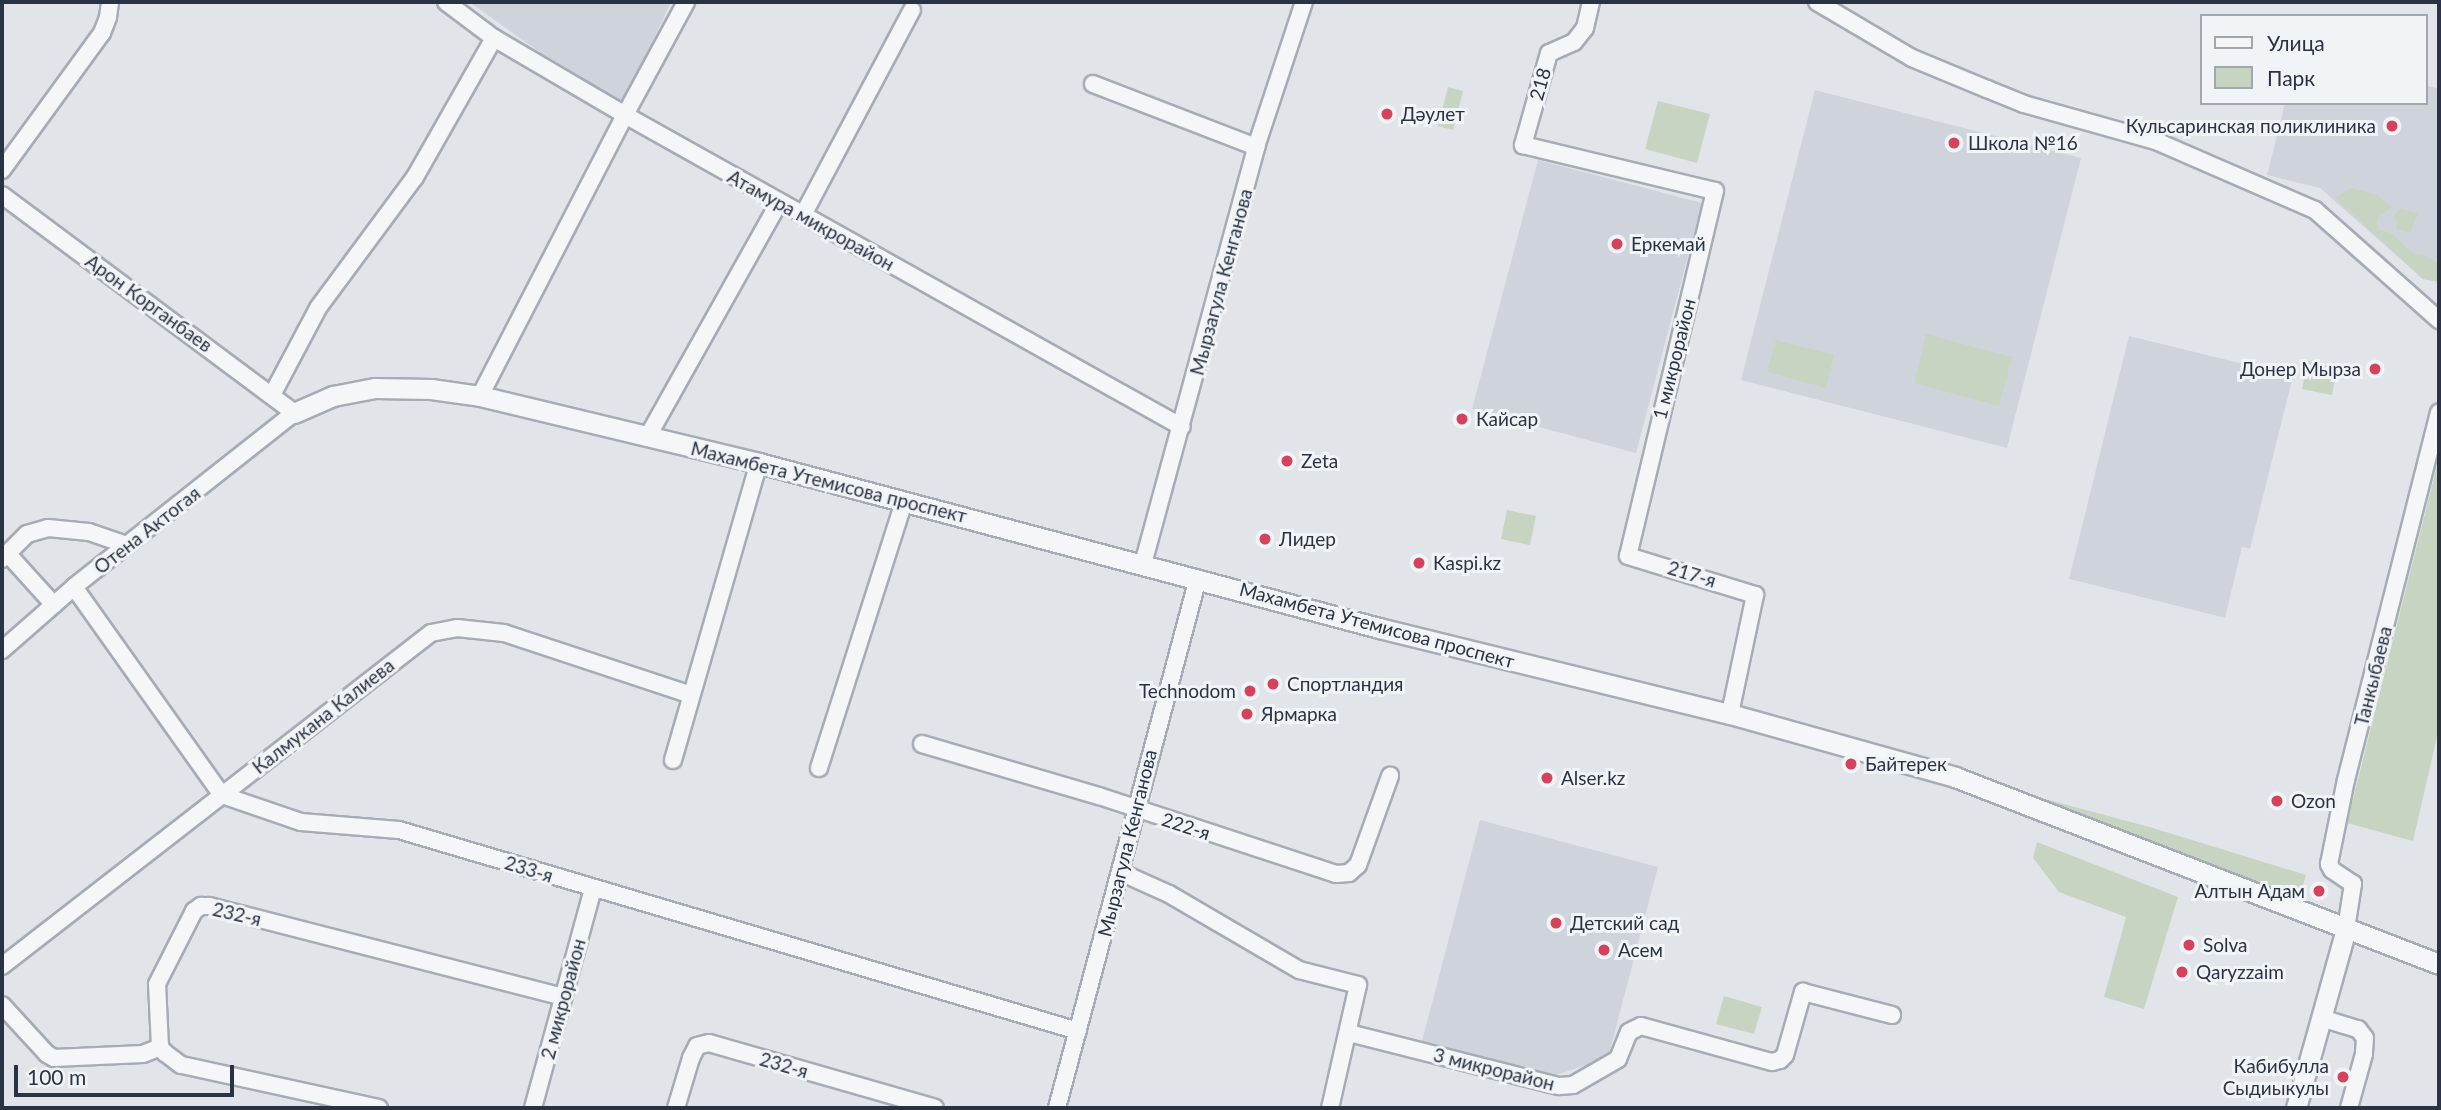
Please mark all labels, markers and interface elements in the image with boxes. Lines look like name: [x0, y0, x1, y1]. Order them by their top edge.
legend: [2200, 14, 2427, 105]
text: Улица: [2267, 30, 2325, 55]
street label: 218: [1524, 65, 1556, 103]
text: Парк: [2267, 65, 2315, 90]
place label: Дәулет: [1401, 103, 1465, 125]
marker: Дәулет: [1379, 106, 1395, 122]
place label: Кульсаринская поликлиника: [2126, 115, 2376, 137]
marker: Кульсаринская поликлиника: [2382, 116, 2402, 136]
place label: Школа №16: [1968, 132, 2078, 154]
marker: Школа №16: [1946, 135, 1962, 151]
street label: Атамура микрорайон: [724, 165, 898, 275]
street label: Мырзагула Кенганова: [1185, 186, 1257, 378]
place label: Еркемай: [1631, 233, 1706, 255]
marker: Еркемай: [1609, 236, 1625, 252]
street label: Арон Корганбаев: [81, 249, 217, 357]
street label: 1 микрорайон: [1648, 296, 1700, 422]
place label: Донер Мырза: [2240, 358, 2361, 380]
marker: Донер Мырза: [2367, 361, 2383, 377]
place label: Кайсар: [1476, 408, 1538, 430]
marker: Кайсар: [1454, 411, 1470, 427]
street label: Махамбета Утемисова проспект: [689, 437, 969, 527]
place label: Zeta: [1301, 450, 1338, 472]
marker: Zeta: [1279, 453, 1295, 469]
street label: Отена Актогая: [89, 481, 205, 579]
place label: Лидер: [1279, 528, 1336, 550]
marker: Лидер: [1257, 531, 1273, 547]
place label: Kaspi.kz: [1433, 552, 1501, 574]
marker: Kaspi.kz: [1411, 555, 1427, 571]
street label: 217-я: [1665, 556, 1719, 592]
street label: Махамбета Утемисова проспект: [1237, 577, 1517, 673]
street label: Танкыбаева: [2350, 624, 2396, 728]
street label: Калмукана Калиева: [248, 654, 398, 778]
place label: Спортландия: [1287, 673, 1403, 695]
marker: Спортландия: [1265, 676, 1281, 692]
place label: Technodom: [1139, 680, 1236, 702]
marker: Technodom: [1242, 683, 1258, 699]
place label: Ярмарка: [1261, 703, 1337, 725]
marker: Ярмарка: [1239, 706, 1255, 722]
street label: Мырзагула Кенганова: [1093, 747, 1161, 939]
place label: Байтерек: [1865, 753, 1947, 775]
marker: Байтерек: [1843, 756, 1859, 772]
place label: Alser.kz: [1561, 767, 1625, 789]
marker: Alser.kz: [1539, 770, 1555, 786]
place label: Ozon: [2291, 790, 2336, 812]
marker: Ozon: [2269, 793, 2285, 809]
street label: 222-я: [1159, 808, 1213, 844]
street label: 233-я: [502, 851, 556, 887]
place label: Алтын Адам: [2194, 880, 2305, 902]
marker: Алтын Адам: [2311, 883, 2327, 899]
street label: 232-я: [210, 897, 264, 931]
place label: Детский сад: [1570, 912, 1679, 934]
marker: Детский сад: [1548, 915, 1564, 931]
place label: Solva: [2203, 934, 2248, 956]
street label: 2 микрорайон: [536, 936, 590, 1062]
marker: Solva: [2181, 937, 2197, 953]
place label: Асем: [1618, 939, 1663, 961]
marker: Асем: [1596, 942, 1612, 958]
place label: Qaryzzaim: [2196, 961, 2284, 983]
marker: Qaryzzaim: [2174, 964, 2190, 980]
street label: 3 микрорайон: [1431, 1043, 1557, 1095]
street label: 232-я: [757, 1047, 811, 1083]
scale bar: [18, 1050, 238, 1094]
place label: Кабибулла Сыдиыкулы: [2223, 1055, 2329, 1099]
text: 100 m: [27, 1064, 86, 1089]
marker: Кабибулла Сыдиыкулы: [2335, 1069, 2351, 1085]

